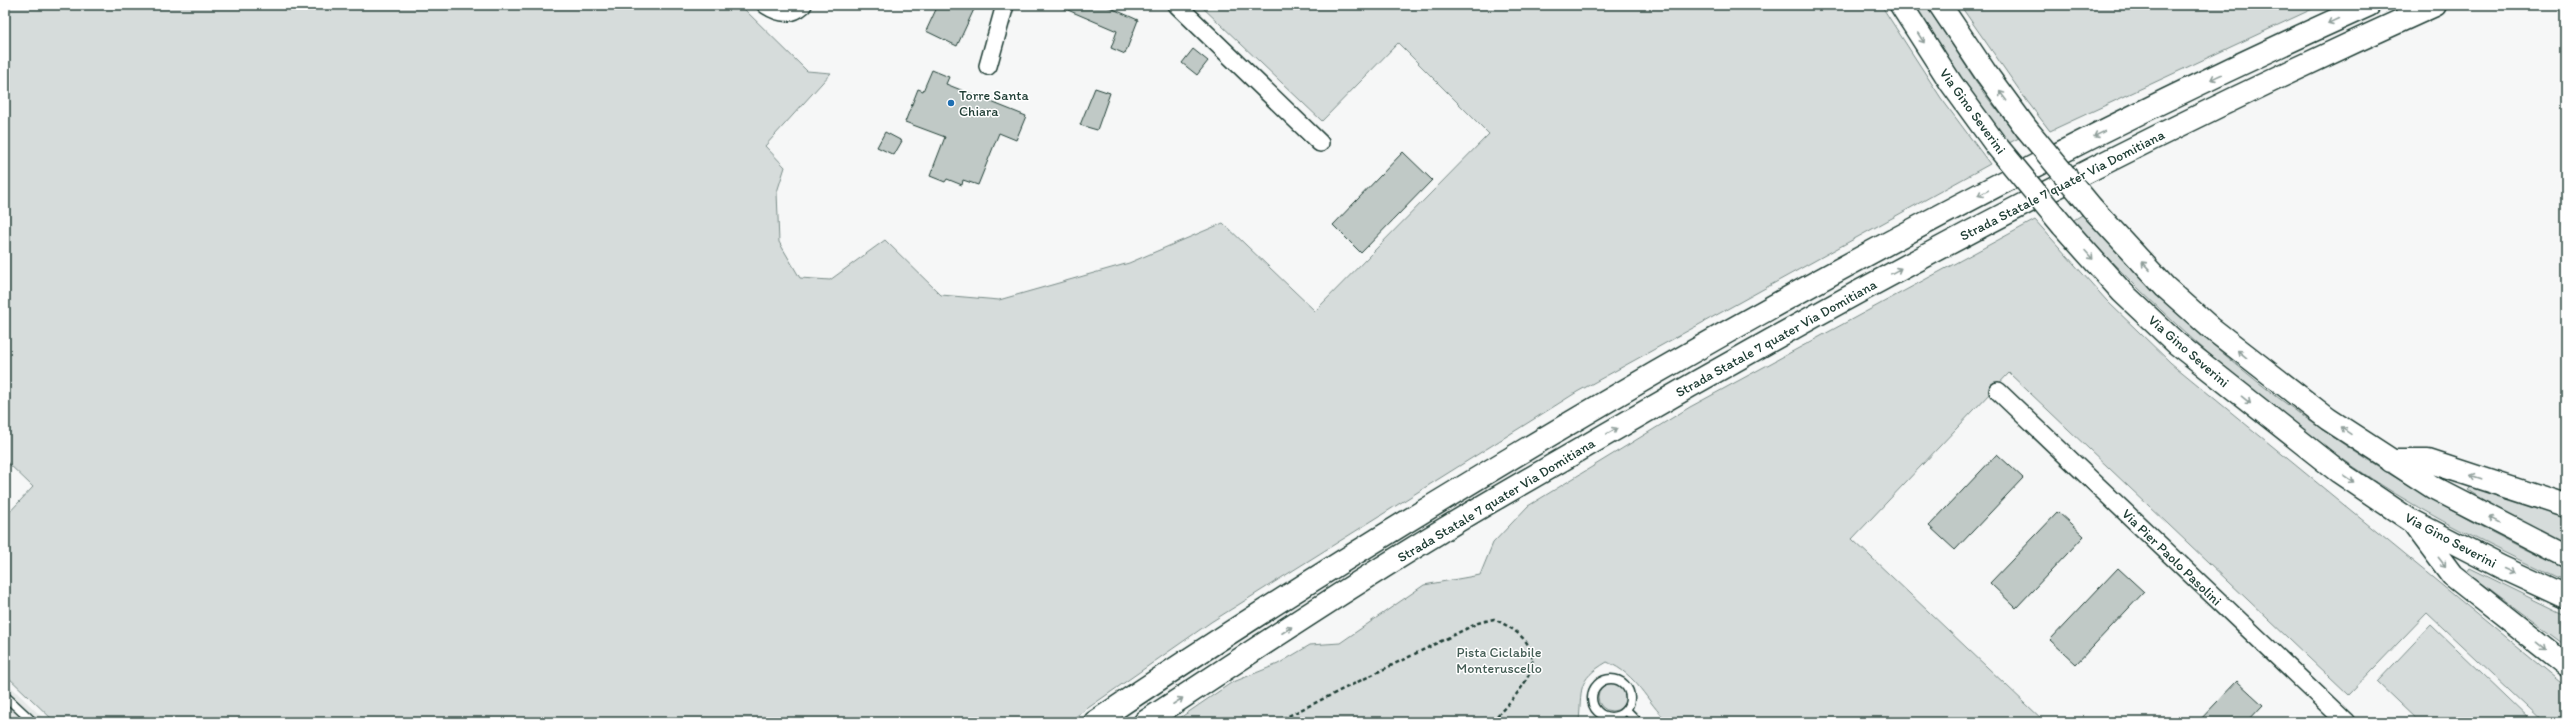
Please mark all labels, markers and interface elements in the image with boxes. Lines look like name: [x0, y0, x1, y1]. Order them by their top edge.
one-way arrow: [2328, 18, 2340, 25]
one-way arrow: [1918, 32, 1926, 44]
street label: Via Gino Severini: [1936, 65, 2009, 157]
one-way arrow: [2210, 74, 2222, 81]
place label: Torre Santa Chiara: [959, 87, 1030, 120]
one-way arrow: [1999, 91, 2007, 102]
marker: Torre Santa Chiara: [946, 98, 956, 108]
street label: Strada Statale 7 quater Via Domitiana: [1957, 126, 2168, 245]
one-way arrow: [2093, 131, 2105, 138]
one-way arrow: [1977, 189, 1989, 197]
one-way arrow: [2084, 250, 2094, 260]
one-way arrow: [2142, 262, 2151, 272]
one-way arrow: [1890, 266, 1902, 274]
street label: Strada Statale 7 quater Via Domitiana: [1673, 276, 1880, 401]
street label: Via Gino Severini: [2145, 312, 2233, 391]
one-way arrow: [2237, 349, 2248, 358]
one-way arrow: [2241, 395, 2252, 404]
one-way arrow: [1606, 426, 1618, 434]
one-way arrow: [2341, 427, 2352, 435]
street label: Strada Statale 7 quater Via Domitiana: [1394, 434, 1599, 566]
one-way arrow: [2469, 473, 2482, 480]
one-way arrow: [2343, 475, 2354, 483]
street label: Via Pier Paolo Pasolini: [2118, 505, 2225, 609]
street label: Via Gino Severini: [2402, 509, 2500, 572]
one-way arrow: [2488, 516, 2500, 523]
one-way arrow: [2438, 556, 2446, 567]
one-way arrow: [2504, 568, 2516, 575]
one-way arrow: [1281, 626, 1293, 634]
one-way arrow: [2536, 641, 2546, 650]
park label: Pista Ciclabile Monteruscello: [1456, 644, 1542, 677]
one-way arrow: [1172, 697, 1183, 705]

